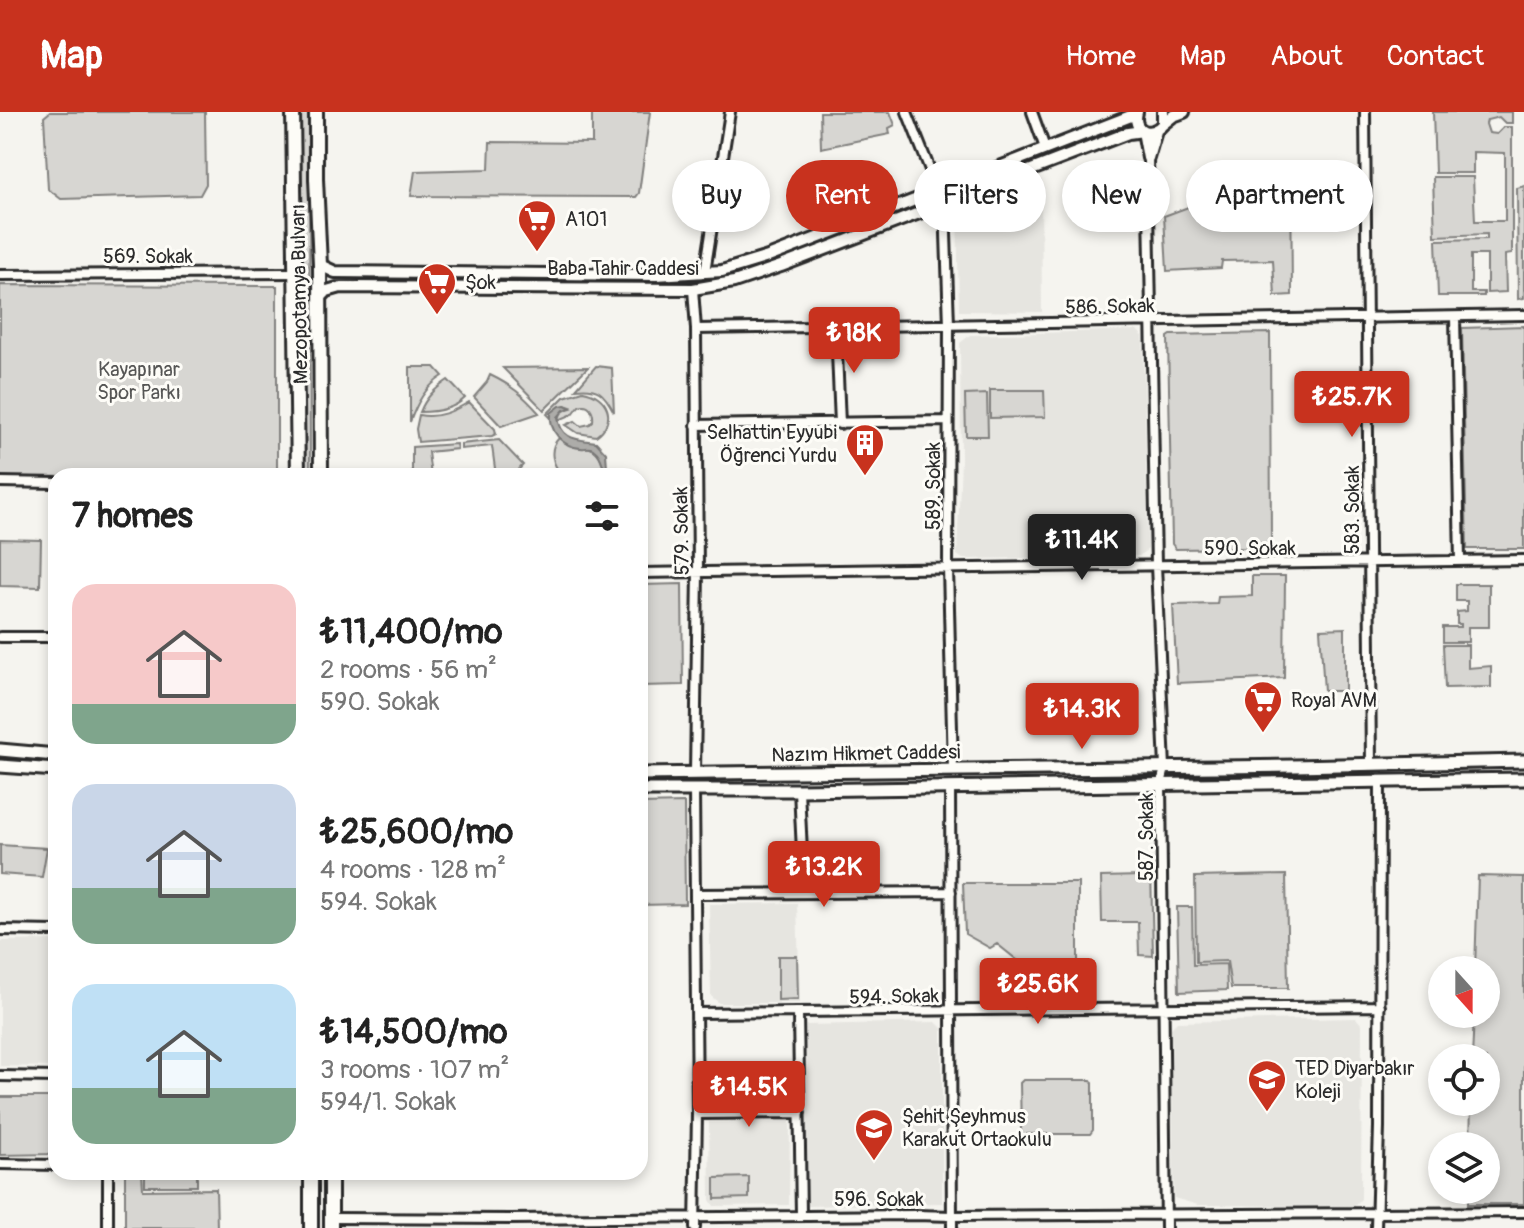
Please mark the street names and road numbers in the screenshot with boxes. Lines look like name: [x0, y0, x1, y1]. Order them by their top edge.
street label: Mezopotamya Bulvarı: [285, 204, 314, 384]
street label: 569. Sokak: [103, 244, 194, 269]
street label: Baba Tahir Caddesi: [547, 256, 699, 281]
street label: 586. Sokak: [1065, 293, 1156, 320]
street label: 589. Sokak: [921, 441, 946, 530]
street label: 583. Sokak: [1340, 465, 1365, 555]
street label: 579. Sokak: [668, 486, 695, 576]
street label: 590. Sokak: [1204, 536, 1297, 561]
street label: Nazım Hikmet Caddesi: [771, 739, 961, 768]
street label: 587. Sokak: [1134, 792, 1159, 881]
street label: 594. Sokak: [849, 983, 940, 1010]
street label: 596. Sokak: [834, 1187, 925, 1212]

